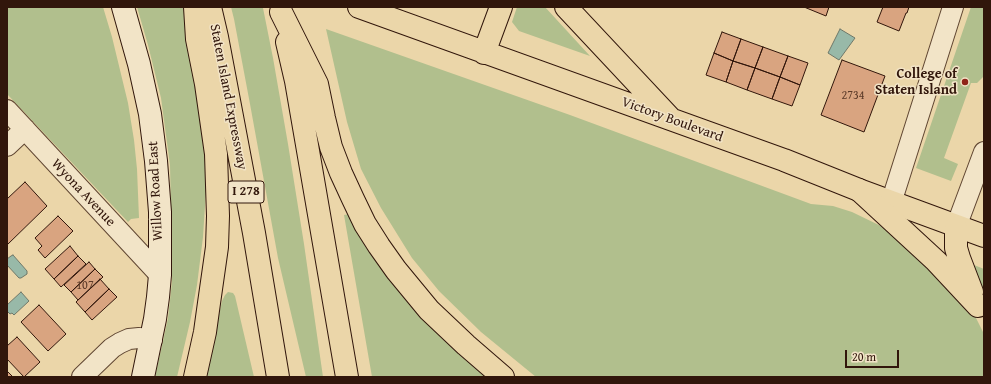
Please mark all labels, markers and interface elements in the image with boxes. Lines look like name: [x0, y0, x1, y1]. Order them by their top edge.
street label: Staten Island Expressway: [206, 23, 250, 171]
place label: College of Staten Island: [875, 66, 957, 98]
marker: College of Staten Island: [960, 77, 970, 87]
house number: 2734: [841, 89, 865, 103]
street label: Victory Boulevard: [619, 94, 725, 146]
street label: Willow Road East: [145, 141, 167, 241]
street label: Wyona Avenue: [47, 156, 119, 230]
road number: I 278: [228, 181, 264, 203]
house number: 107: [76, 279, 94, 293]
scale bar: [847, 342, 901, 368]
text: 20 m: [852, 348, 876, 365]

